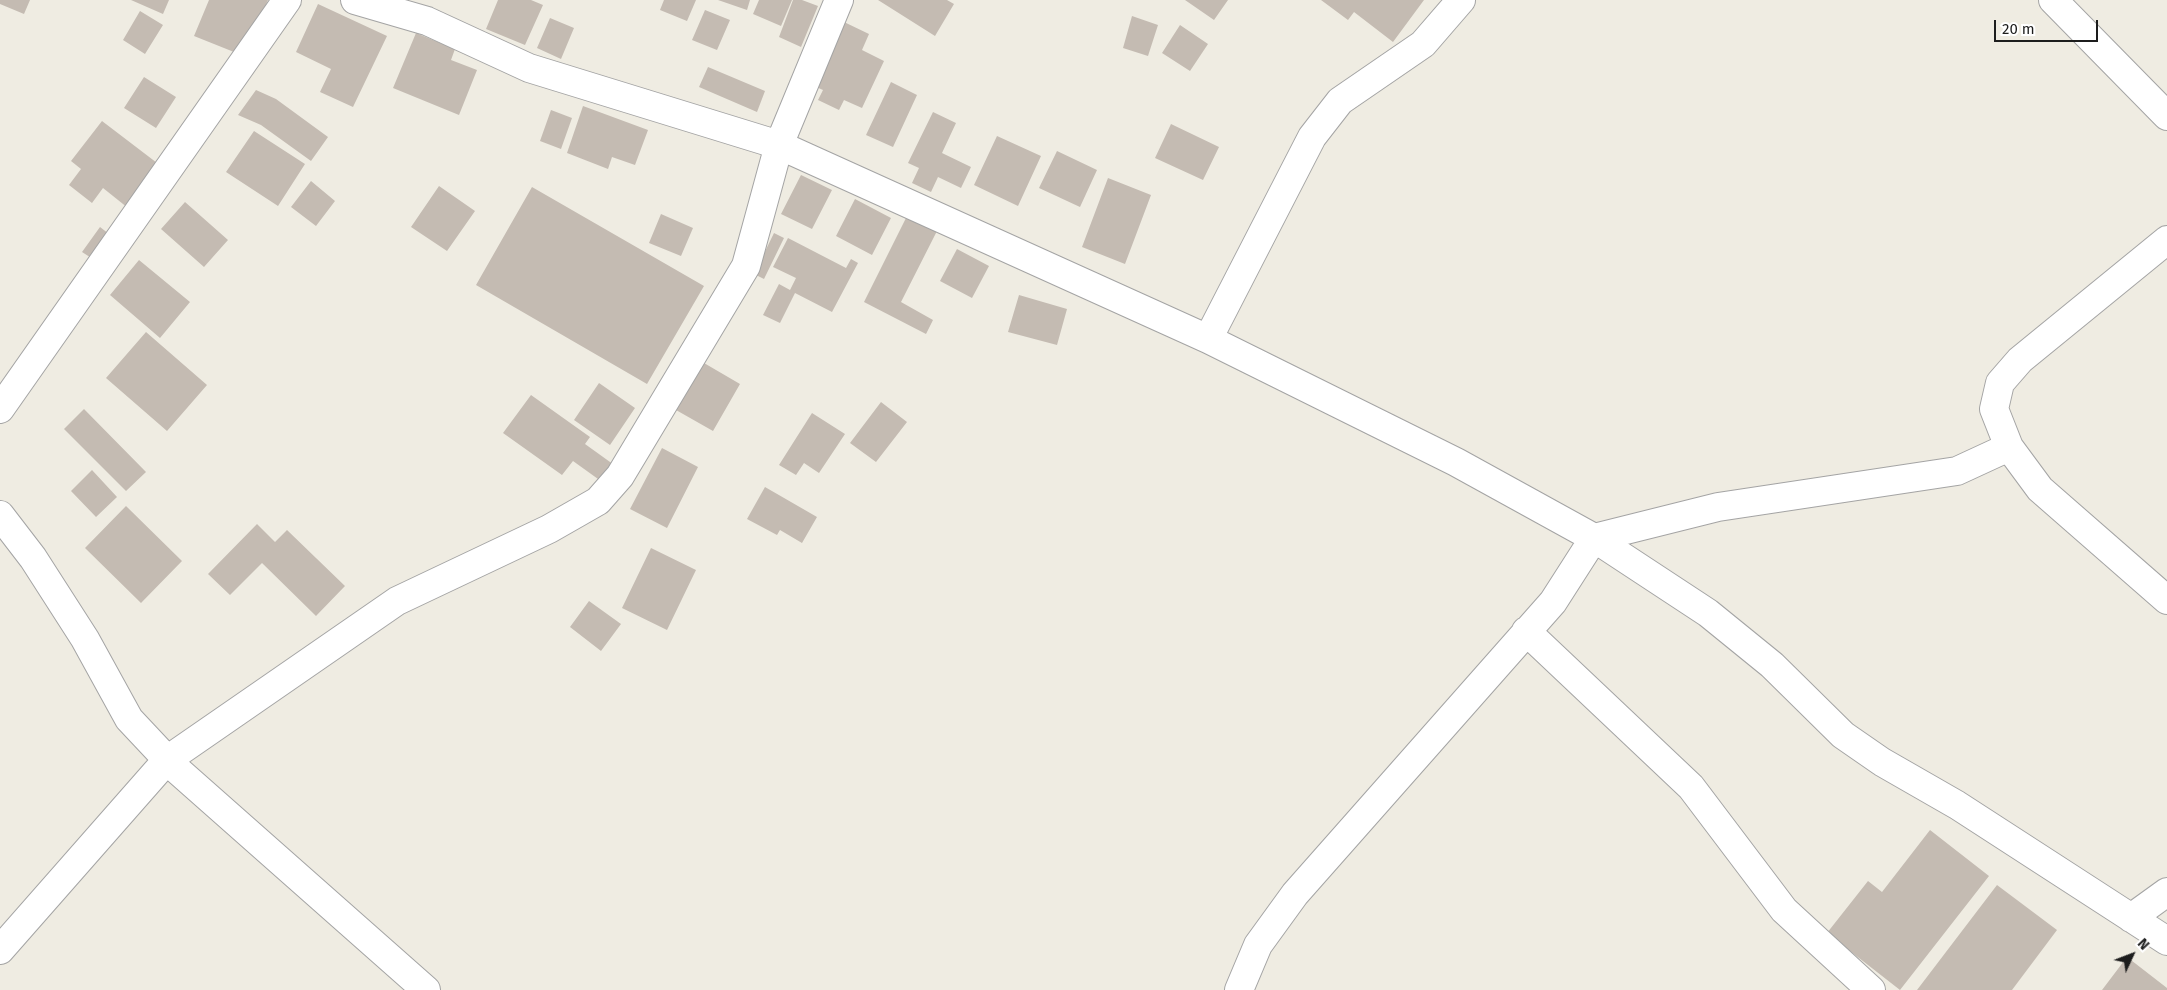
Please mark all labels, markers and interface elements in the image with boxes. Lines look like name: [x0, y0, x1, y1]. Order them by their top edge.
scale bar: [1997, 10, 2101, 42]
text: 20 m: [2002, 20, 2035, 38]
north arrow: [2107, 930, 2157, 980]
text: N: [2134, 935, 2153, 954]

